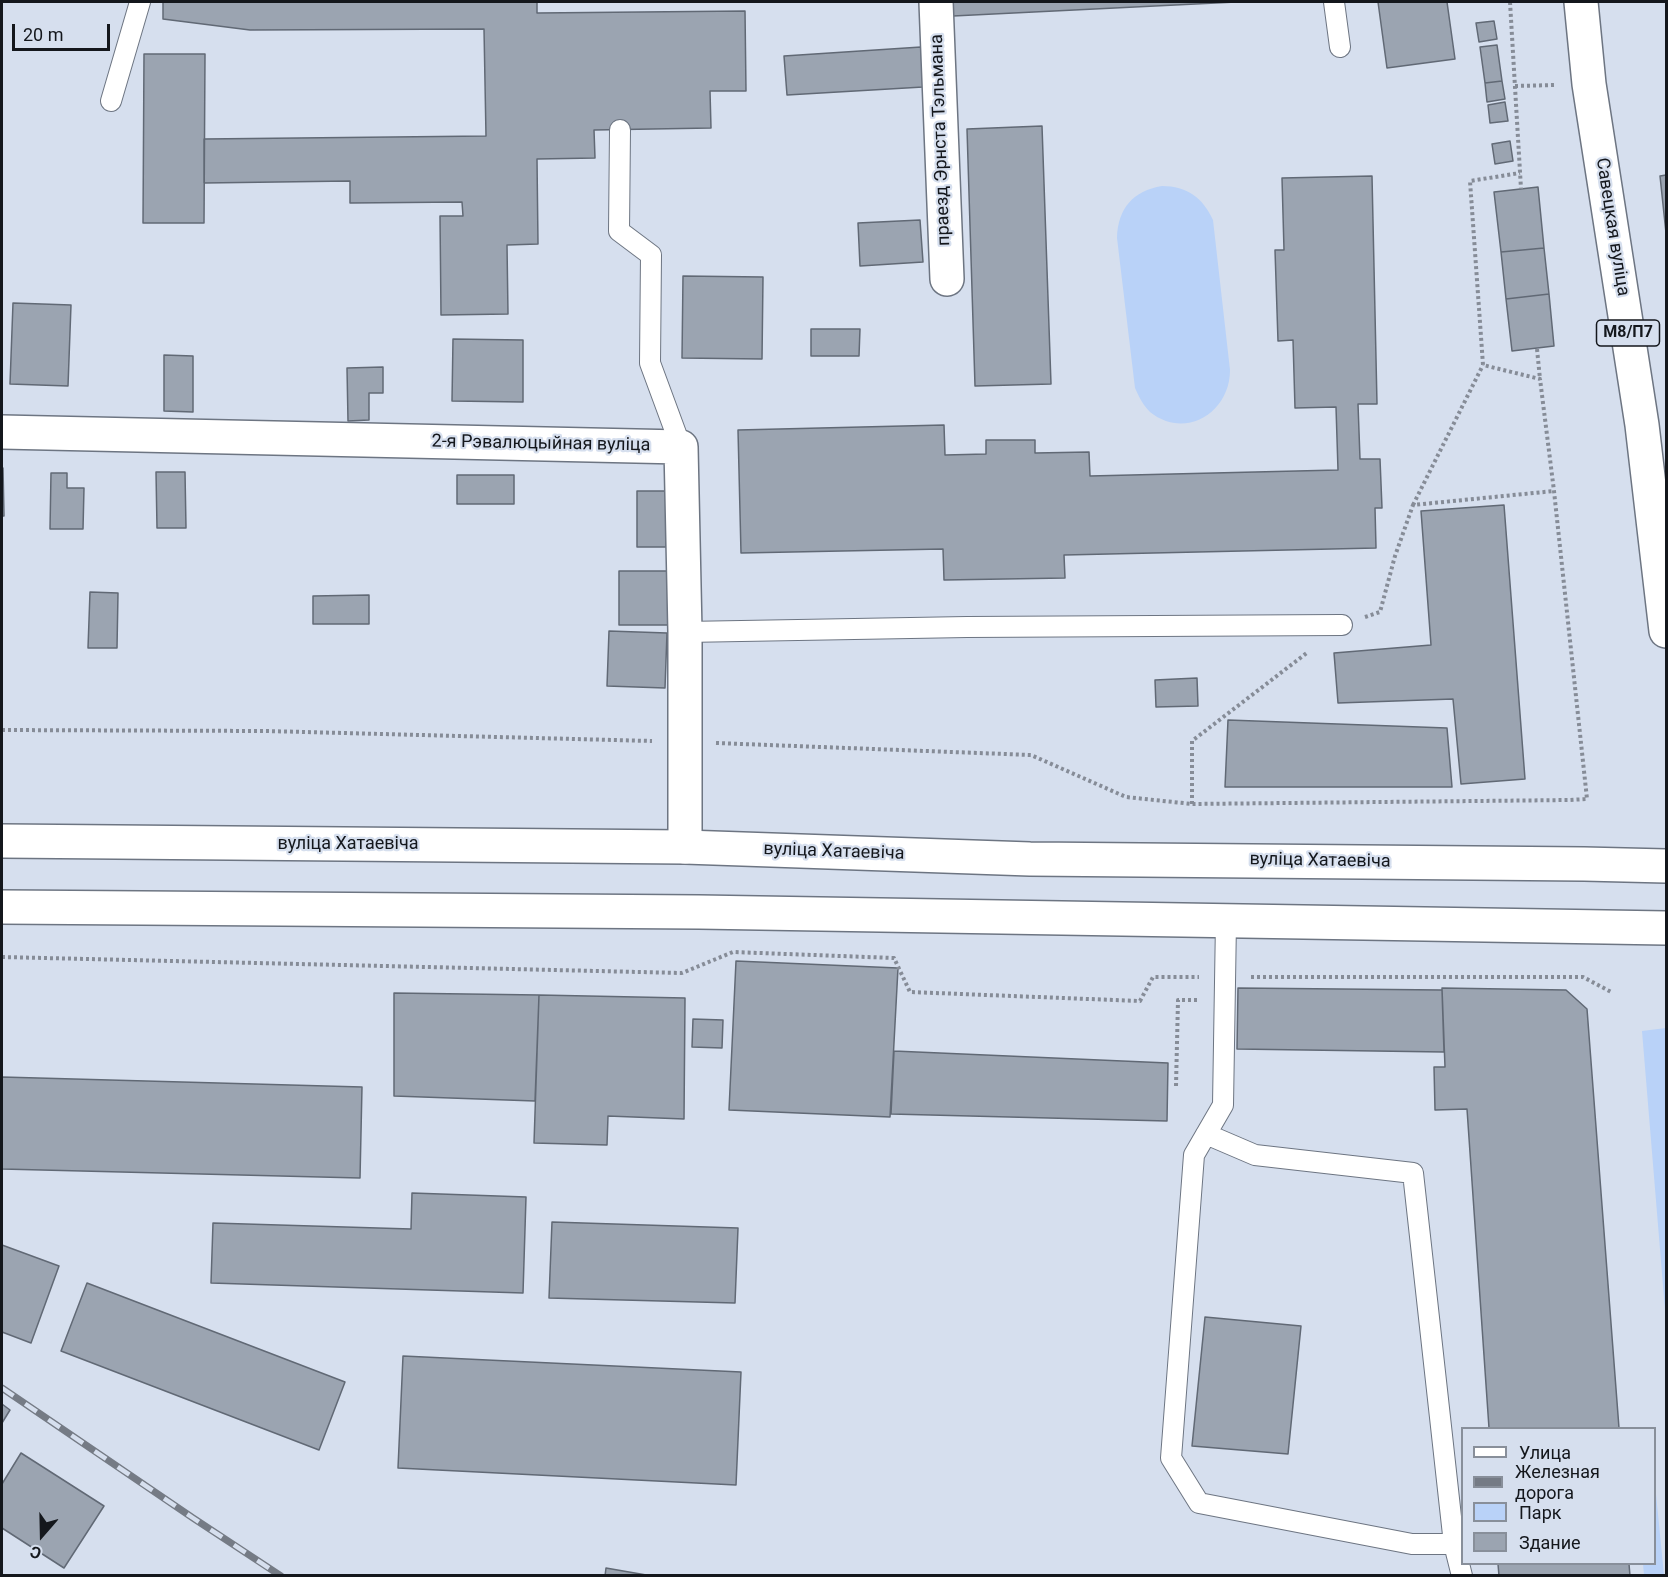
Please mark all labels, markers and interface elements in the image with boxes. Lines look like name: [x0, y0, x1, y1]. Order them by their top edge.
scale bar: [15, 12, 112, 50]
text: 20 m: [23, 24, 63, 45]
street label: праезд Эрнста Тэльмана: [927, 34, 955, 246]
street label: Савецкая вуліца: [1590, 156, 1634, 298]
road number: М8/П7: [1596, 320, 1660, 346]
street label: 2-я Рэвалюцыйная вуліца: [431, 431, 651, 457]
street label: вуліца Хатаевіча: [277, 833, 419, 855]
street label: вуліца Хатаевіча: [763, 839, 905, 865]
street label: вуліца Хатаевіча: [1249, 849, 1391, 873]
legend: [1461, 1427, 1656, 1565]
text: Улица: [1519, 1442, 1571, 1463]
text: Железная дорога: [1515, 1461, 1600, 1503]
text: Парк: [1519, 1502, 1561, 1523]
north arrow: [12, 1505, 72, 1565]
text: Здание: [1519, 1532, 1581, 1553]
text: С: [28, 1542, 44, 1563]

